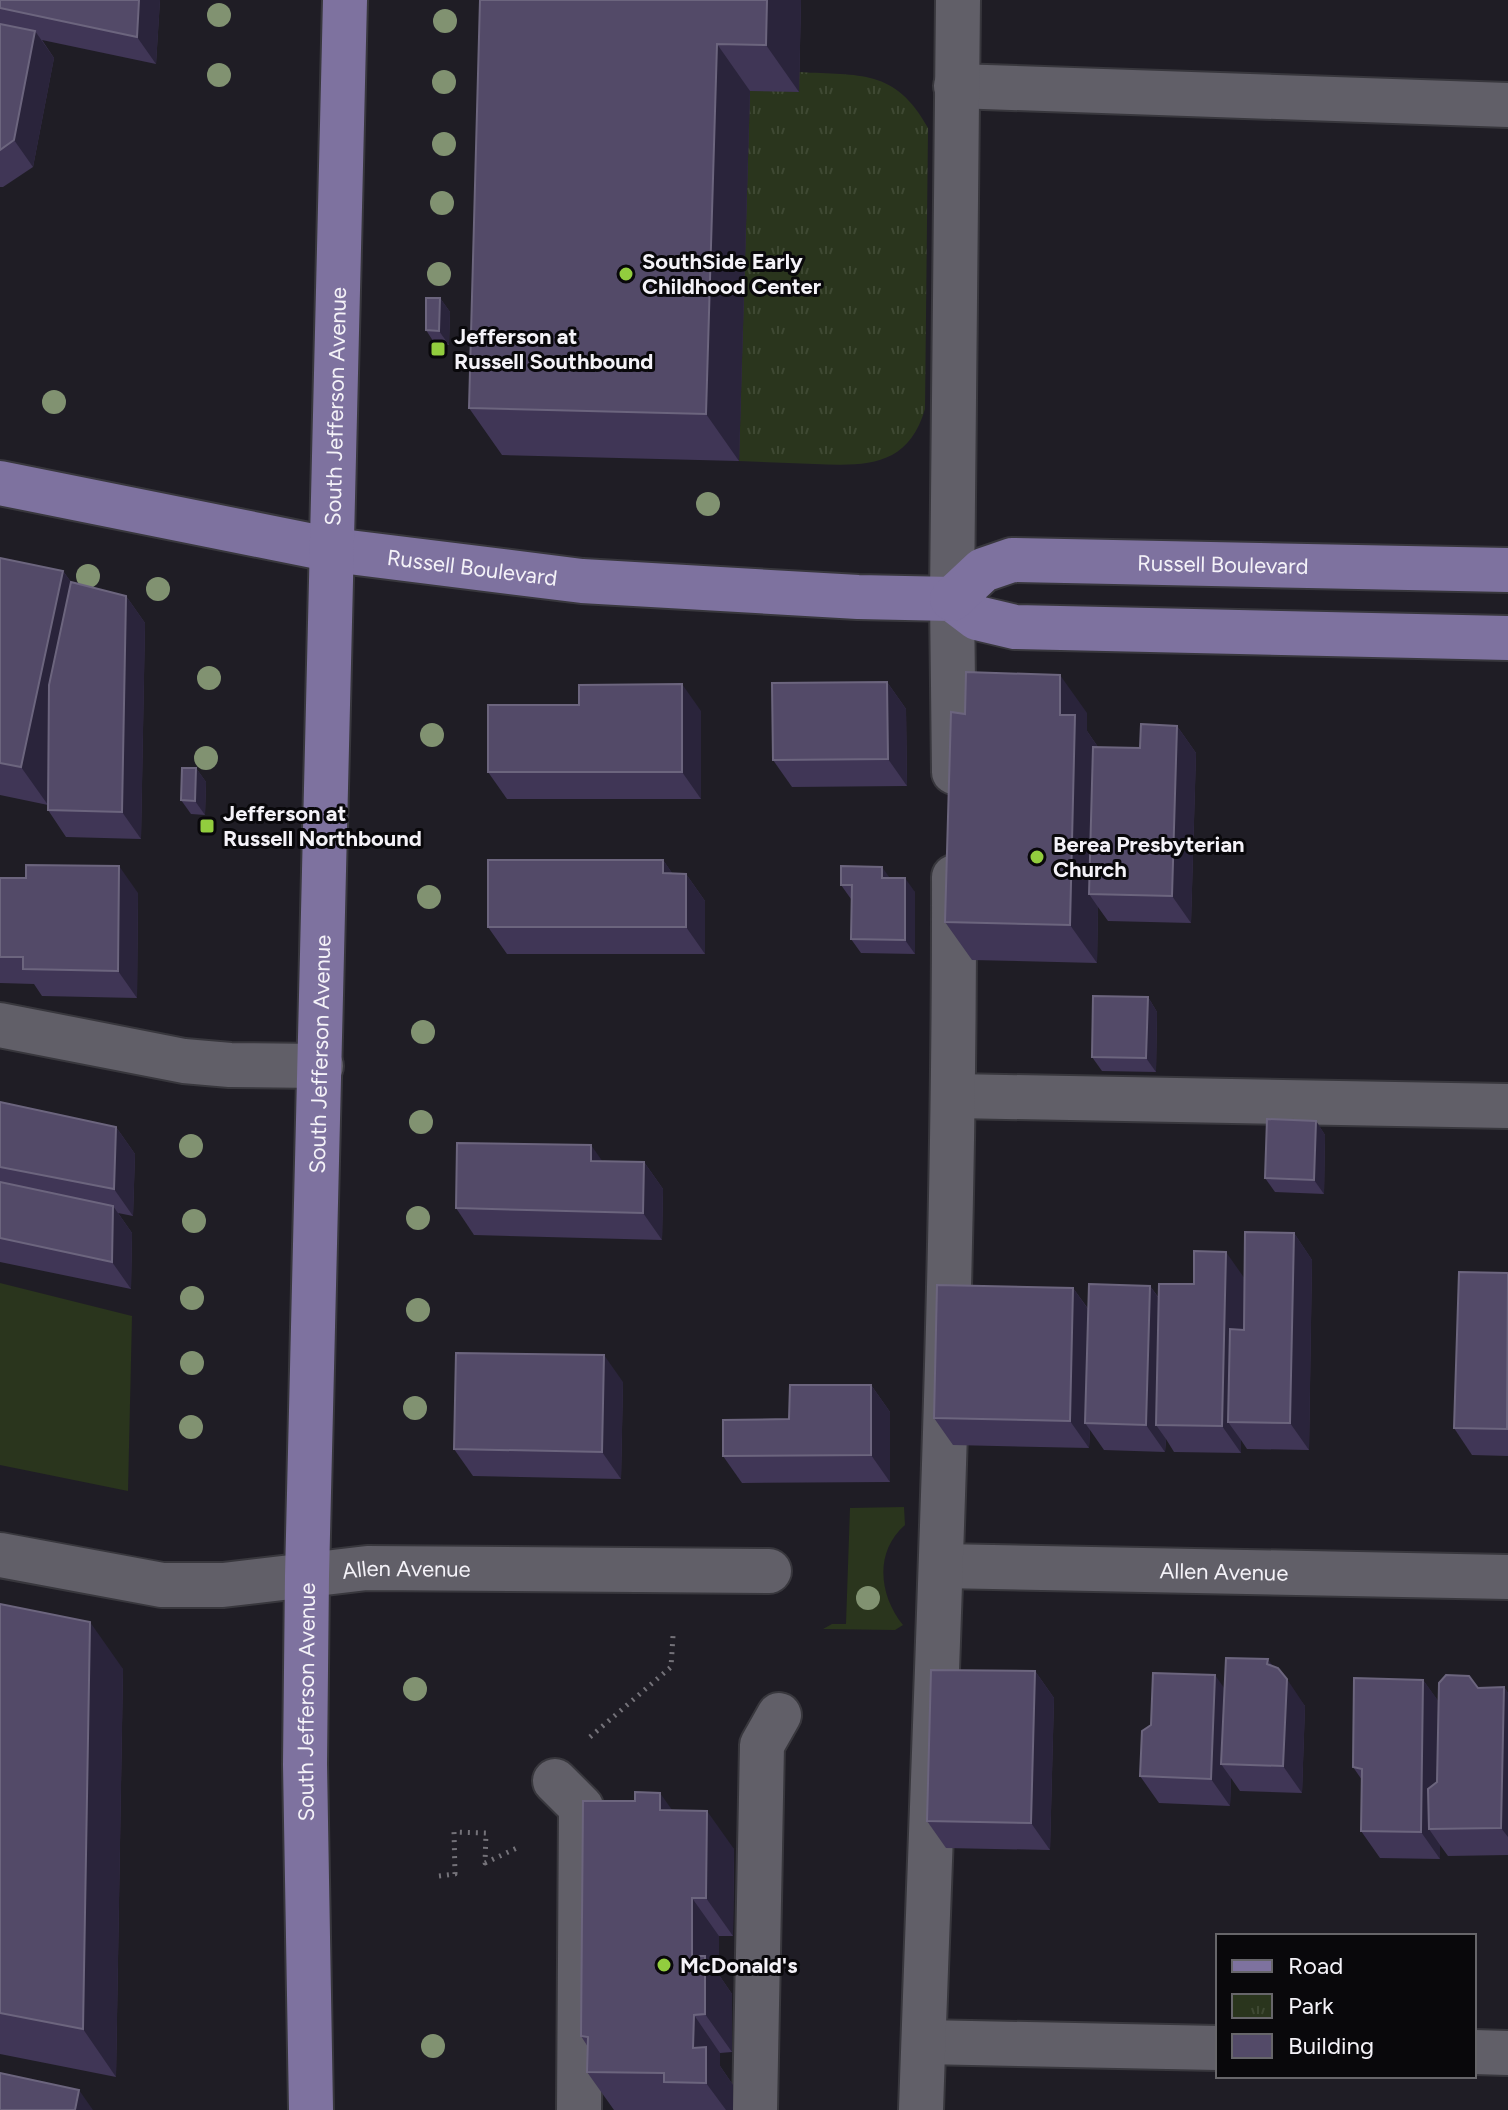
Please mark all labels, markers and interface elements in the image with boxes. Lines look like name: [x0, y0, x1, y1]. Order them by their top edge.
place label: SouthSide Early Childhood Center: [642, 248, 822, 300]
marker: SouthSide Early Childhood Center: [617, 265, 635, 283]
street label: South Jefferson Avenue: [319, 287, 352, 526]
place label: Jefferson at Russell Southbound: [454, 323, 653, 375]
marker: Jefferson at Russell Southbound: [429, 340, 447, 358]
street label: Russell Boulevard: [385, 544, 559, 592]
street label: Russell Boulevard: [1137, 550, 1309, 580]
place label: Jefferson at Russell Northbound: [223, 800, 422, 852]
marker: Jefferson at Russell Northbound: [198, 817, 216, 835]
place label: Berea Presbyterian Church: [1053, 831, 1245, 883]
marker: Berea Presbyterian Church: [1028, 848, 1046, 866]
street label: South Jefferson Avenue: [304, 935, 336, 1174]
street label: Allen Avenue: [341, 1555, 471, 1585]
street label: Allen Avenue: [1159, 1557, 1289, 1587]
street label: South Jefferson Avenue: [292, 1583, 321, 1822]
legend: [1216, 1934, 1476, 2078]
text: Road: [1288, 1951, 1343, 1980]
place label: McDonald's: [680, 1952, 797, 1979]
marker: McDonald's: [655, 1956, 673, 1974]
text: Park: [1288, 1991, 1334, 2020]
text: Building: [1288, 2031, 1374, 2060]

